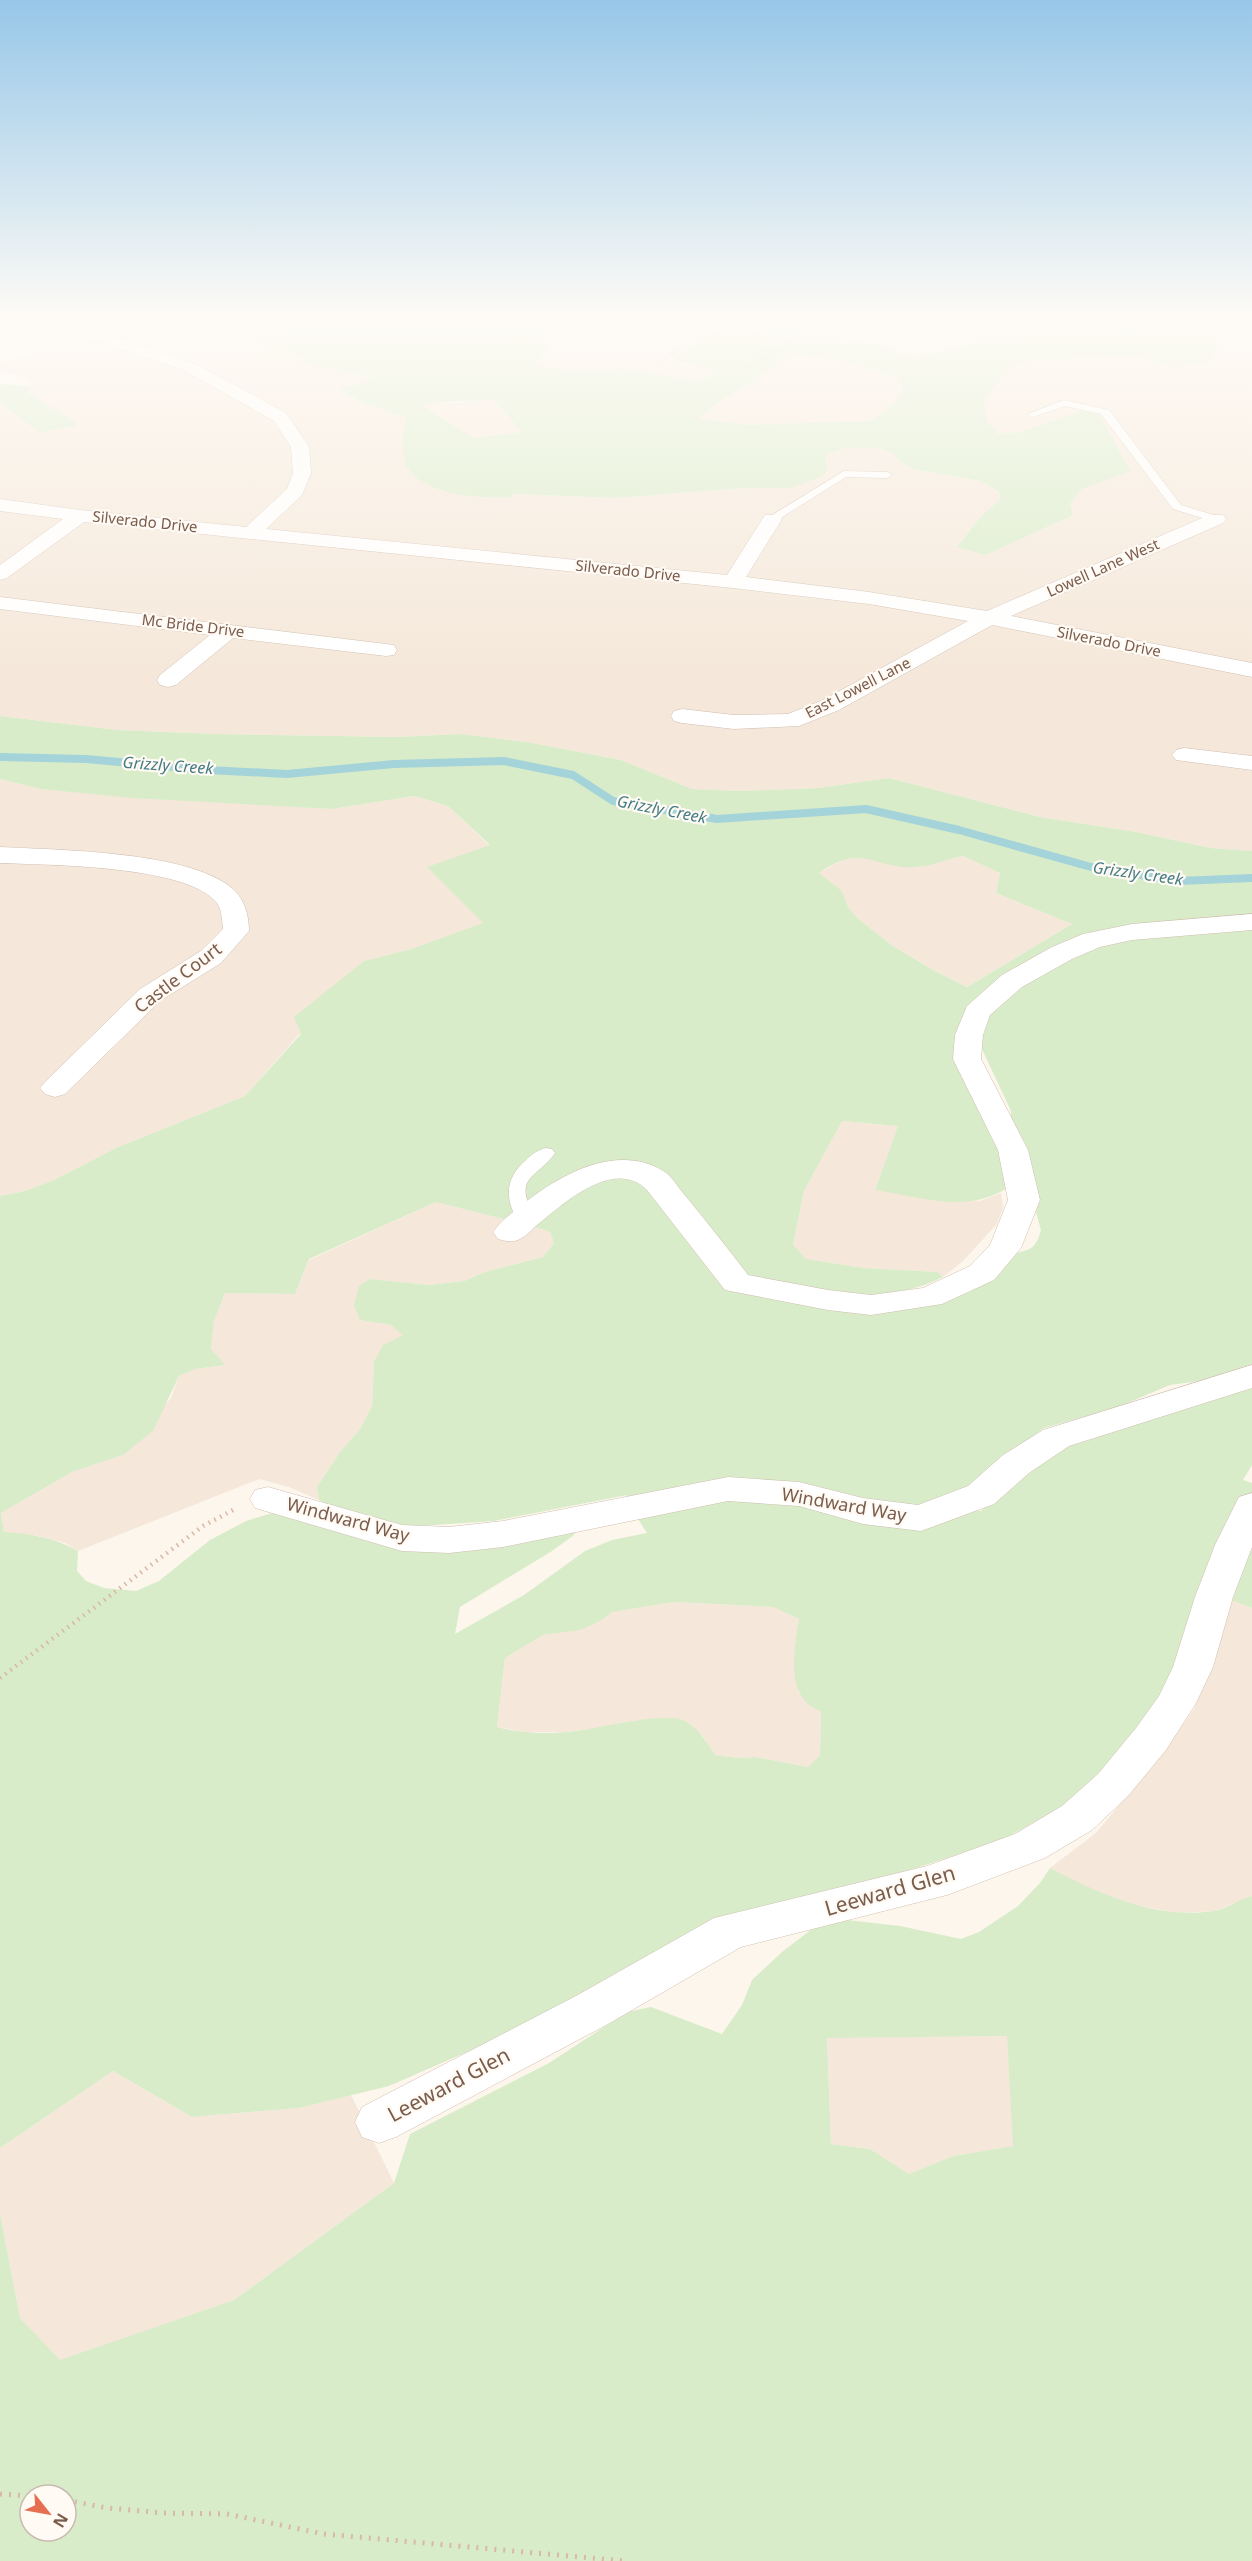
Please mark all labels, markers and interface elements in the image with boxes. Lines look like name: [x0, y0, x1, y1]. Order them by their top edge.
street label: Silverado Drive: [92, 506, 199, 536]
street label: Lowell Lane West: [1043, 533, 1163, 601]
street label: Silverado Drive: [575, 555, 682, 585]
street label: Mc Bride Drive: [141, 609, 246, 641]
street label: Silverado Drive: [1055, 621, 1163, 661]
street label: East Lowell Lane: [801, 652, 914, 722]
water label: Grizzly Creek: [122, 751, 215, 779]
water label: Grizzly Creek: [615, 790, 710, 829]
water label: Grizzly Creek: [1092, 856, 1185, 890]
street label: Castle Court: [129, 936, 226, 1018]
street label: Windward Way: [780, 1481, 909, 1527]
street label: Windward Way: [284, 1491, 413, 1547]
street label: Leeward Glen: [821, 1858, 958, 1922]
street label: Leeward Glen: [382, 2040, 515, 2128]
north arrow: [18, 2483, 78, 2543]
text: N: [48, 2509, 74, 2532]

